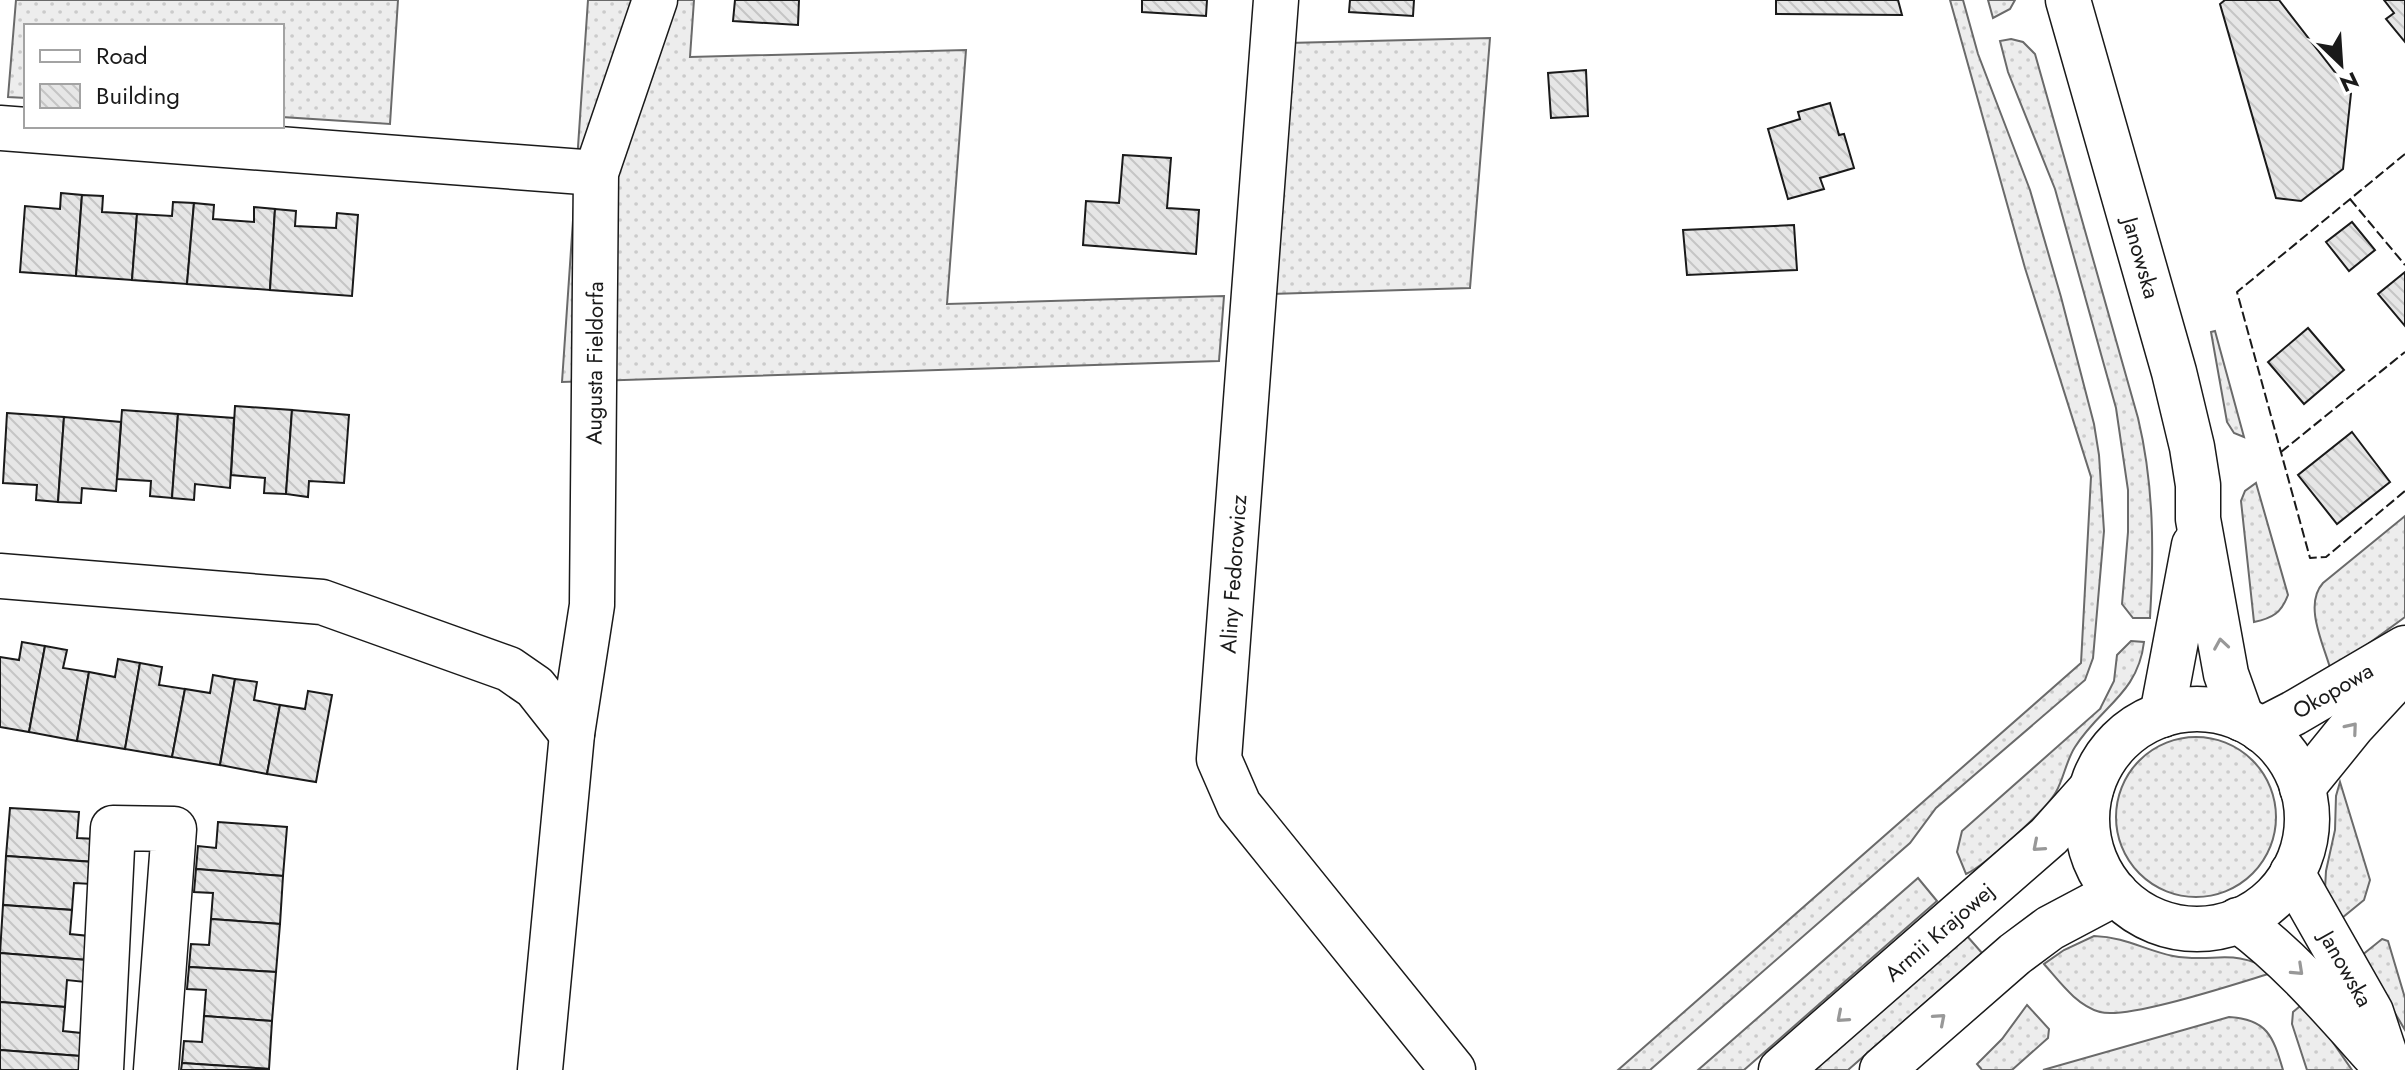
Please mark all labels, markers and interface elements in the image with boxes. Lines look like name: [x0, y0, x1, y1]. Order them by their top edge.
legend: [24, 24, 284, 128]
north arrow: [2301, 24, 2381, 104]
text: Road: [96, 38, 148, 73]
text: N: [2335, 64, 2364, 100]
text: Building: [96, 78, 180, 113]
street label: Janowska: [2114, 210, 2168, 302]
street label: Augusta Fieldorfa: [577, 281, 611, 445]
street label: Aliny Fedorowicz: [1211, 493, 1255, 655]
one-way arrow: [2213, 637, 2230, 651]
street label: Okopowa: [2286, 654, 2379, 727]
one-way arrow: [2342, 722, 2357, 737]
one-way arrow: [2032, 836, 2047, 850]
street label: Armii Krajowej: [1877, 875, 2001, 989]
street label: Janowska: [2310, 922, 2381, 1013]
one-way arrow: [2289, 961, 2303, 975]
one-way arrow: [1836, 1007, 1851, 1021]
one-way arrow: [1931, 1014, 1946, 1028]

